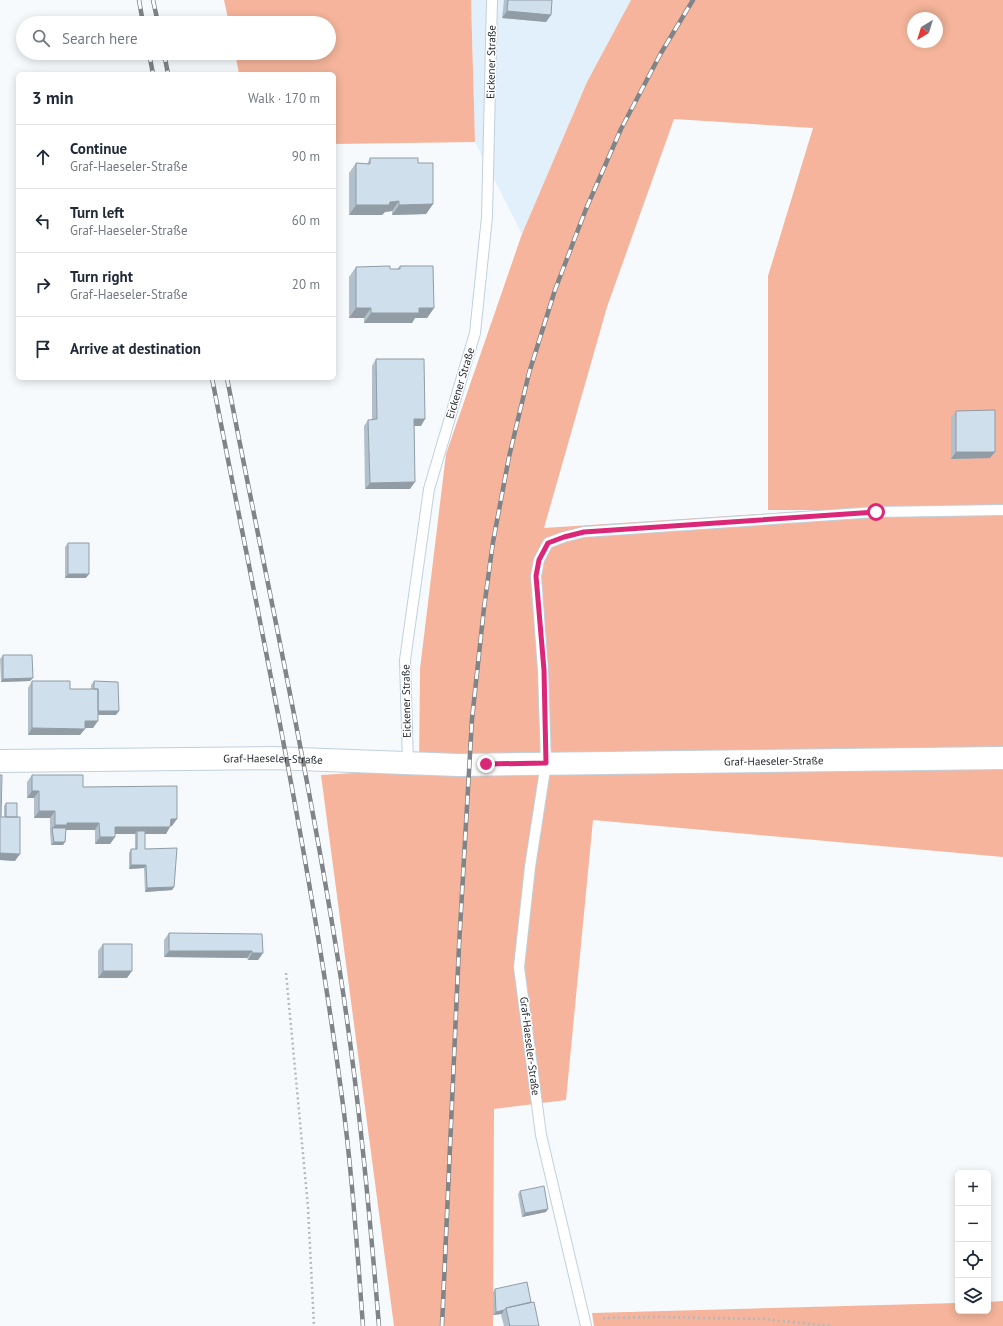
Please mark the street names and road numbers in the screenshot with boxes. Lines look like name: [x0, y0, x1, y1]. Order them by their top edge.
street label: Eickener Straße: [483, 25, 499, 99]
street label: Eickener Straße: [443, 345, 478, 420]
street label: Eickener Straße: [398, 664, 414, 738]
street label: Graf-Haeseler-Straße: [223, 751, 323, 767]
street label: Graf-Haeseler-Straße: [724, 753, 824, 769]
street label: Graf-Haeseler-Straße: [517, 996, 543, 1097]

